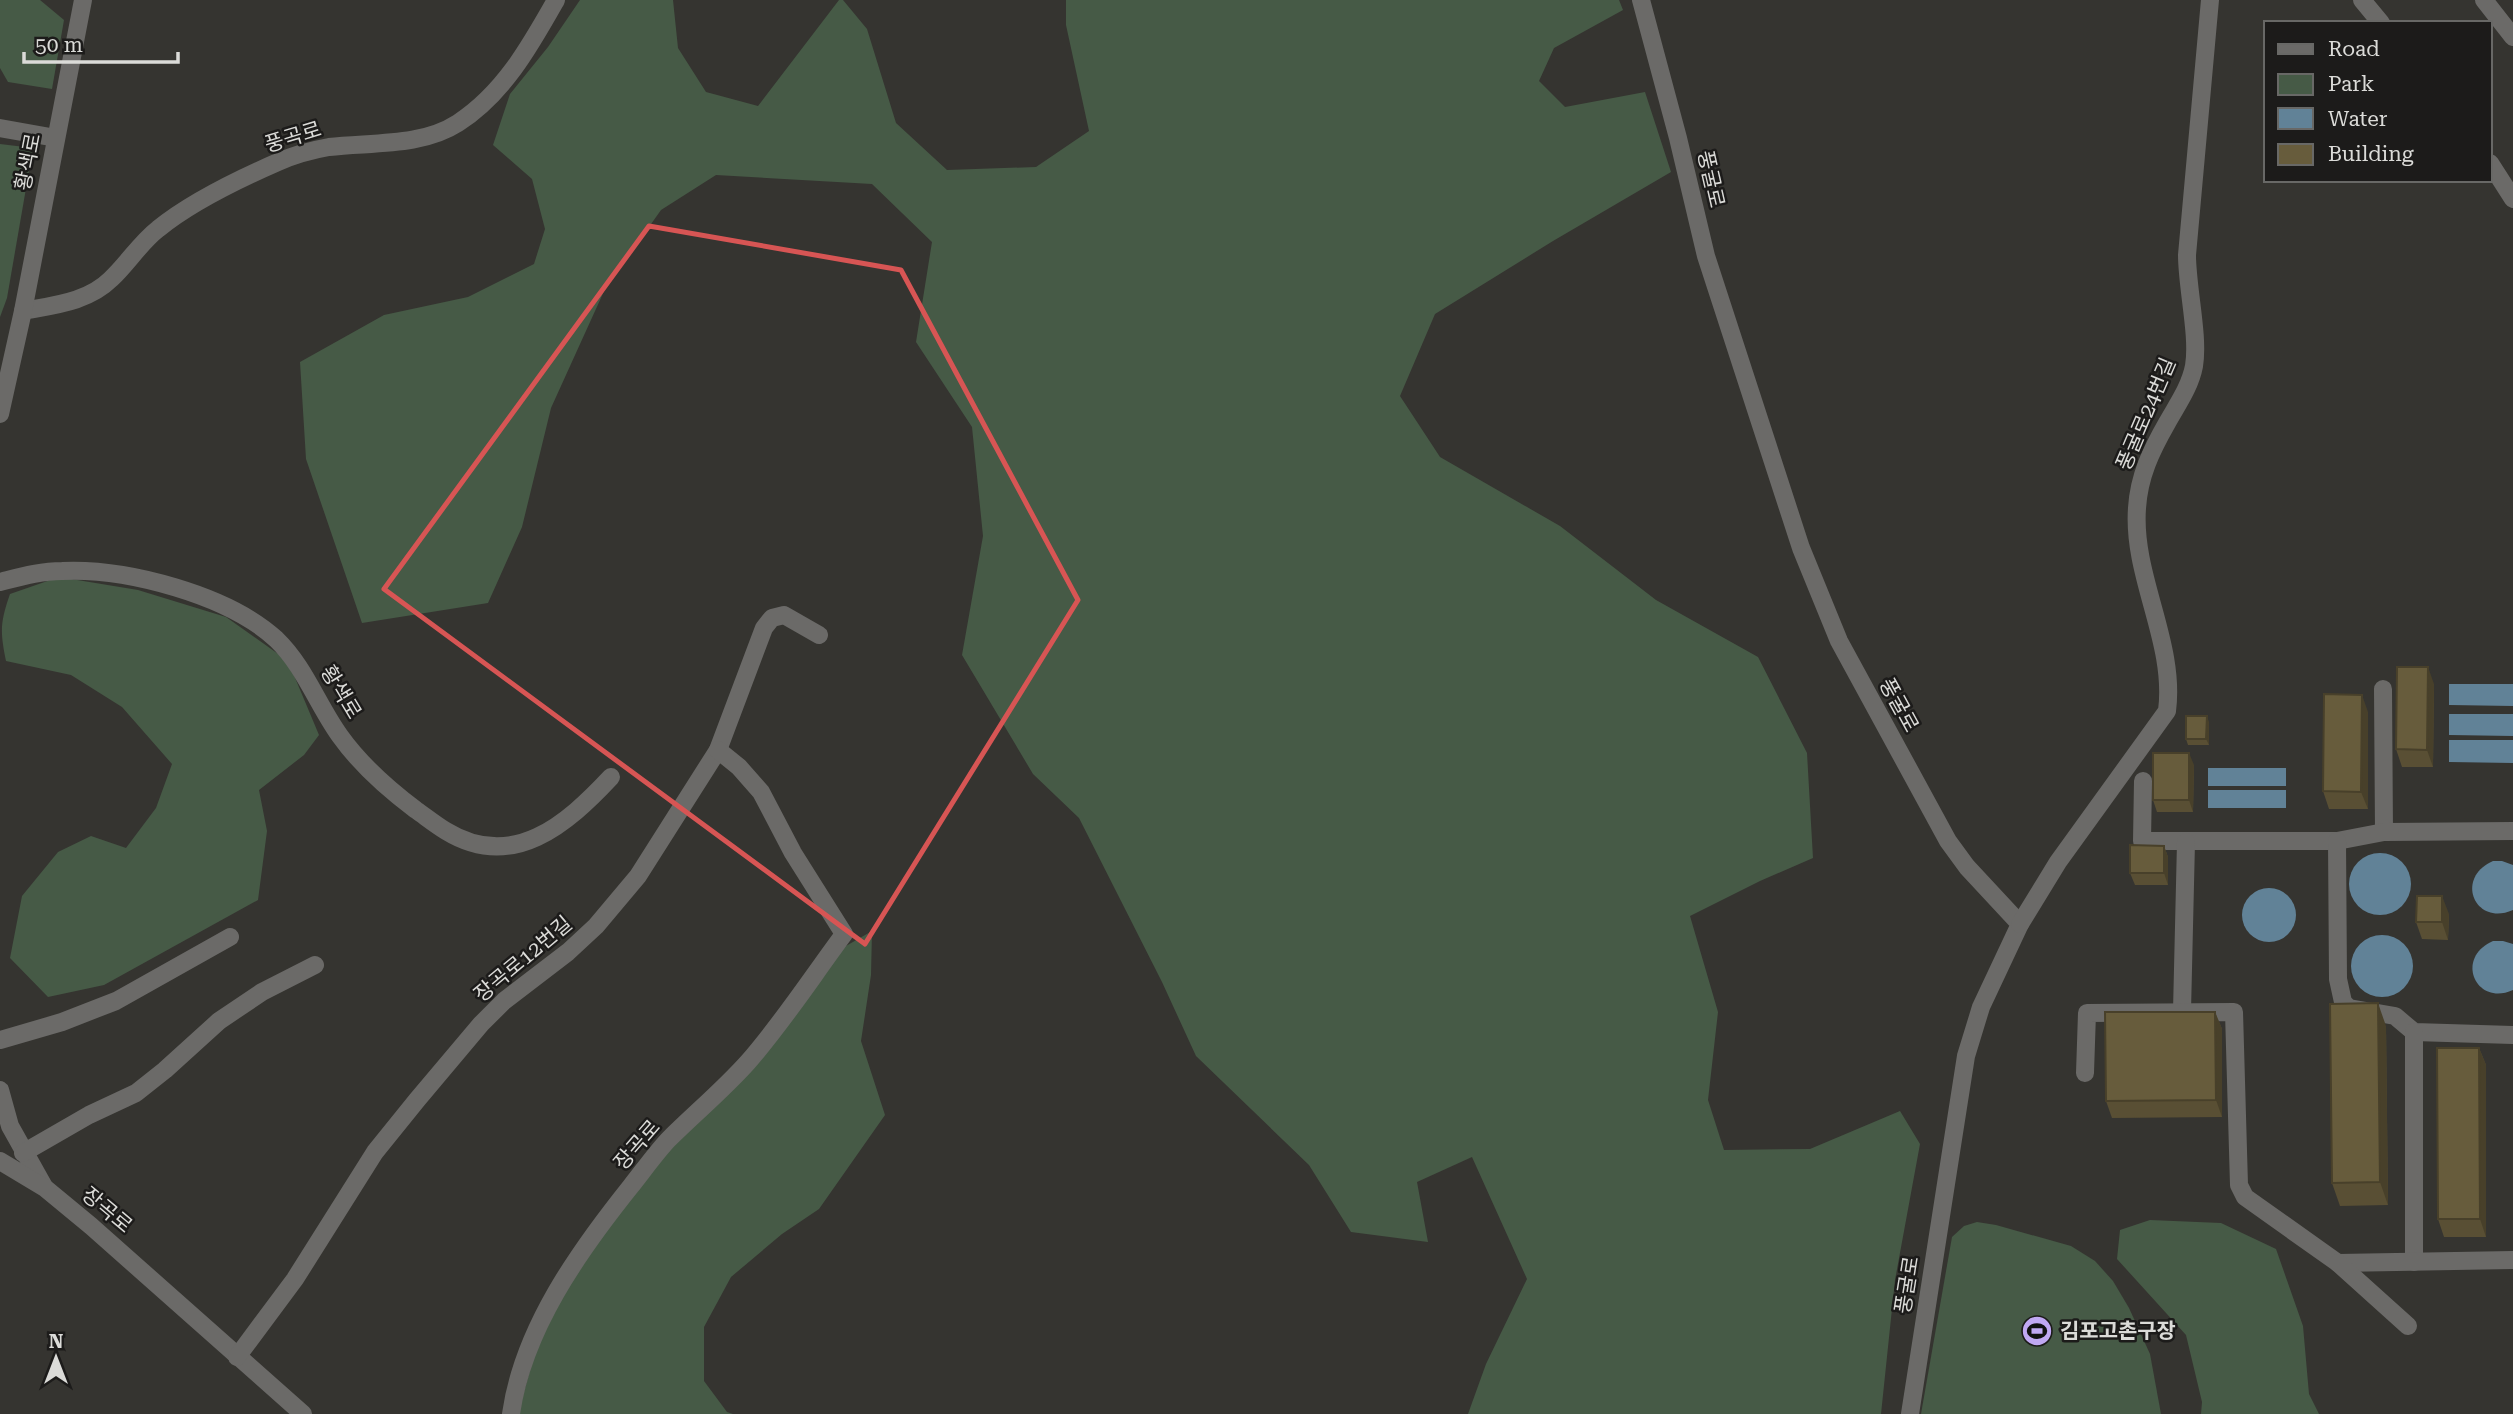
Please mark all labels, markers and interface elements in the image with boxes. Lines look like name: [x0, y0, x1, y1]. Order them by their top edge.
scale bar: [24, 21, 178, 65]
legend: [2264, 21, 2492, 182]
text: 50 m: [35, 33, 83, 57]
text: Road: [2328, 37, 2380, 61]
text: Park: [2328, 72, 2374, 96]
text: Water: [2328, 107, 2388, 131]
street label: 풍곡로: [262, 117, 324, 157]
street label: 황색로: [11, 131, 45, 193]
text: Building: [2328, 142, 2414, 166]
street label: 풍굴로: [1693, 148, 1729, 210]
street label: 풍굴로24번길: [2111, 354, 2181, 474]
street label: 황색로: [316, 661, 366, 723]
street label: 풍굴로: [1874, 674, 1924, 736]
street label: 장곡로12번길: [469, 911, 577, 1007]
street label: 장곡로: [609, 1115, 665, 1175]
street label: 장곡로: [77, 1182, 137, 1238]
street label: 풍굴로: [1891, 1254, 1923, 1316]
sports icon: 김포고촌구장: [2020, 1314, 2054, 1348]
place label: 김포고촌구장: [2060, 1319, 2176, 1343]
north arrow: [21, 1323, 91, 1393]
text: N: [49, 1330, 64, 1353]

